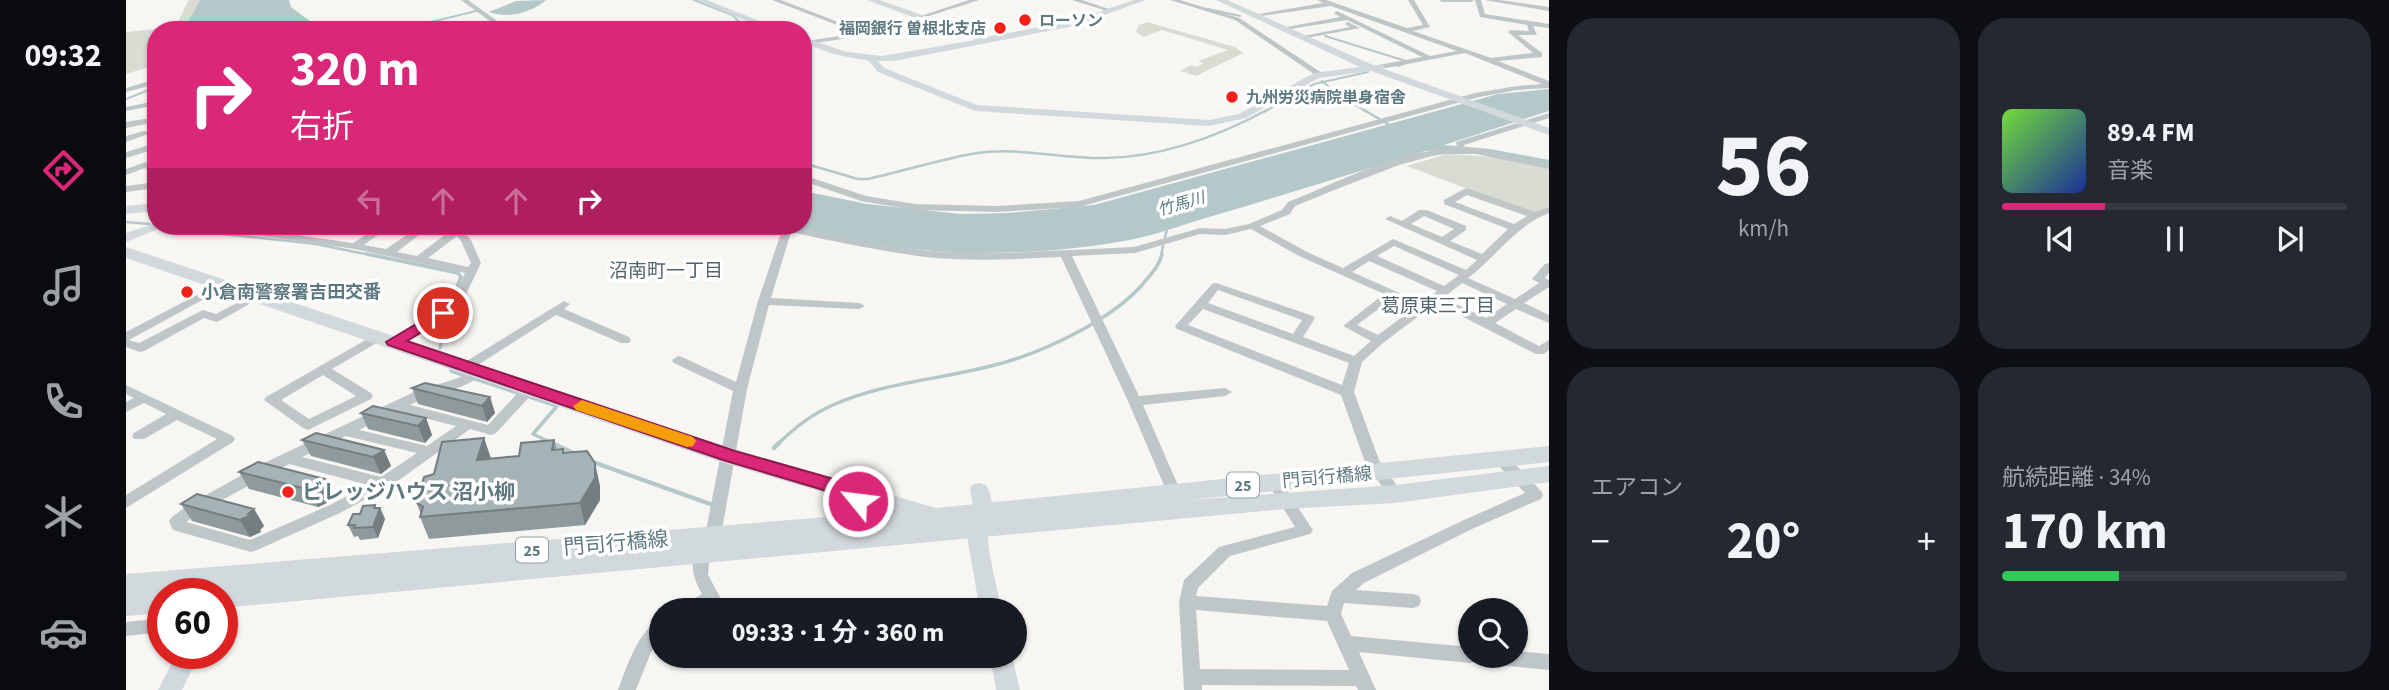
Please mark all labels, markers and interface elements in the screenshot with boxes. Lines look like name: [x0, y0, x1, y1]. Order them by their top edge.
place label: ローソン: [1039, 10, 1103, 32]
marker: ローソン: [1017, 12, 1033, 28]
place label: 福岡銀行 曽根北支店: [839, 18, 986, 40]
marker: 福岡銀行 曽根北支店: [992, 20, 1008, 36]
text: 09:32: [24, 33, 102, 79]
text: 320 m: [290, 35, 419, 105]
icon: right: [175, 49, 266, 140]
place label: 九州労災病院単身宿舎: [1246, 87, 1406, 109]
marker: 九州労災病院単身宿舎: [1224, 89, 1240, 105]
text: 56: [1715, 102, 1812, 231]
text: 右折: [290, 104, 354, 150]
text: 89.4 FM: [2107, 114, 2195, 151]
icon: directions: [39, 146, 88, 195]
text: 音楽: [2107, 154, 2153, 187]
icon: left: [351, 182, 389, 220]
icon: ahead: [424, 182, 462, 220]
icon: ahead: [497, 182, 535, 220]
icon: right: [570, 182, 608, 220]
water label: 竹馬川: [1155, 186, 1209, 221]
text: km/h: [1738, 212, 1789, 245]
icon: previous: [2041, 220, 2079, 258]
icon: pause: [2156, 220, 2194, 258]
icon: next: [2271, 220, 2309, 258]
district label: 沼南町一丁目: [609, 258, 723, 285]
icon: music: [39, 261, 88, 310]
place label: 小倉南警察署吉田交番: [201, 280, 381, 305]
pin: [413, 283, 473, 343]
marker: 小倉南警察署吉田交番: [179, 284, 195, 300]
district label: 葛原東三丁目: [1381, 293, 1495, 320]
icon: arrive: [424, 294, 462, 332]
icon: phone: [39, 377, 88, 426]
street label: 門司行橋線: [1281, 461, 1373, 494]
text: 航続距離 · 34%: [2002, 461, 2151, 494]
position arrow: [821, 464, 895, 538]
text: エアコン: [1591, 471, 1683, 504]
road number: 25: [1227, 472, 1259, 498]
place label: ビレッジハウス 沼小柳: [302, 477, 515, 507]
marker: ビレッジハウス 沼小柳: [280, 484, 296, 500]
icon: climate: [39, 492, 88, 541]
text: 170 km: [2002, 495, 2168, 569]
text: 20°: [1727, 505, 1800, 579]
text: −: [1591, 515, 1610, 569]
text: +: [1917, 515, 1936, 569]
street label: 門司行橋線: [562, 523, 670, 563]
road number: 25: [516, 538, 548, 562]
speed limit sign: 60: [147, 578, 238, 669]
map controls: [1458, 598, 1528, 668]
button: search: [1458, 598, 1528, 668]
icon: car: [39, 608, 88, 657]
text: 09:33 · 1 分 · 360 m: [732, 614, 944, 651]

